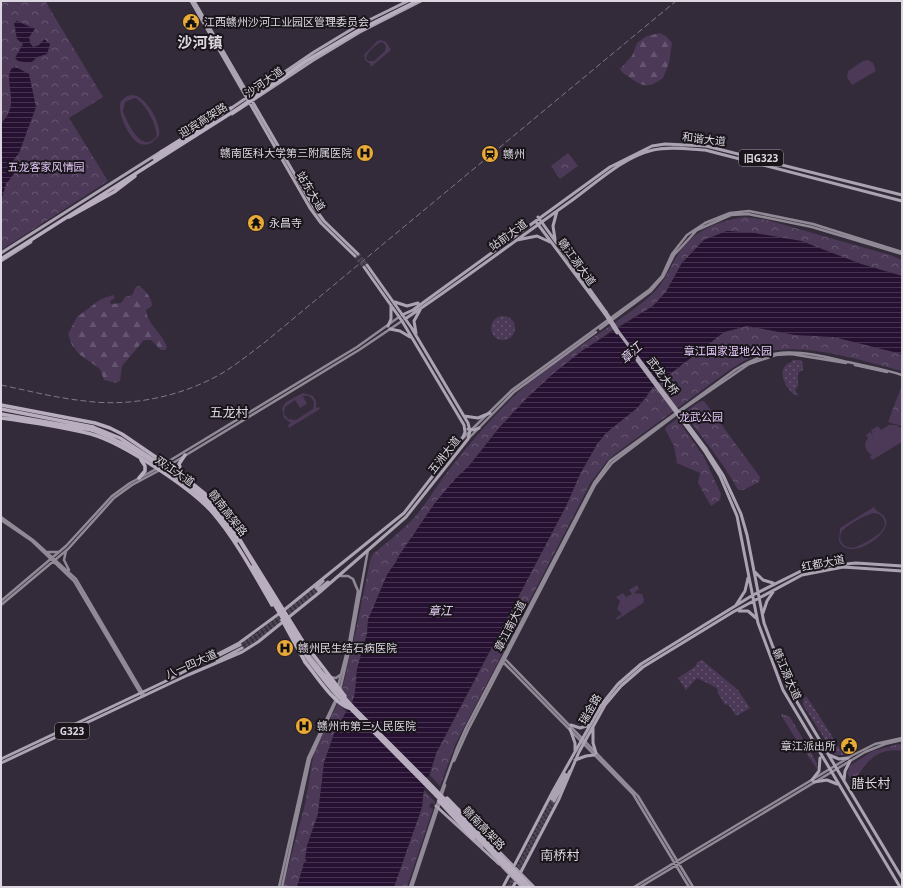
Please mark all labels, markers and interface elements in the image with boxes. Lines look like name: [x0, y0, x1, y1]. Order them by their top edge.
public building icon: 江西赣州沙河工业园区管理委员会: [181, 12, 201, 32]
place label: 江西赣州沙河工业园区管理委员会: [204, 14, 369, 29]
district label: 沙河镇: [177, 32, 223, 52]
street label: 沙河大道: [241, 63, 286, 100]
street label: 迎宾高架路: [175, 99, 230, 141]
street label: 和谐大道: [681, 128, 727, 149]
hospital icon: 赣南医科大学第三附属医院: [355, 143, 375, 163]
station icon: 赣州: [480, 144, 500, 164]
place label: 赣南医科大学第三附属医院: [220, 145, 352, 160]
place label: 赣州: [503, 146, 525, 161]
road number: 旧G323: [739, 150, 783, 166]
park label: 五龙客家风情园: [8, 159, 85, 174]
street label: 站东大道: [294, 168, 329, 213]
temple icon: 永昌寺: [246, 213, 266, 233]
place label: 永昌寺: [269, 215, 302, 230]
street label: 站前大道: [485, 216, 530, 254]
street label: 赣江源大道: [555, 235, 600, 288]
water label: 章江: [616, 337, 647, 367]
park label: 章江国家湿地公园: [684, 343, 772, 358]
street label: 武龙大桥: [644, 354, 683, 398]
district label: 五龙村: [209, 403, 249, 421]
park label: 龙武公园: [679, 409, 723, 424]
street label: 五洲大道: [424, 433, 463, 477]
street label: 双江大道: [153, 452, 198, 489]
street label: 赣南高架路: [206, 486, 251, 539]
street label: 红都大道: [800, 551, 846, 574]
street label: 章江南大道: [490, 598, 529, 654]
water label: 章江: [428, 602, 454, 619]
hospital icon: 赣州民生结石病医院: [275, 638, 295, 658]
place label: 赣州民生结石病医院: [298, 640, 397, 655]
street label: 八一四大道: [163, 646, 219, 682]
street label: 赣江源大道: [769, 646, 805, 702]
street label: 瑞金路: [575, 691, 604, 727]
hospital icon: 赣州市第三人民医院: [294, 716, 314, 736]
place label: 赣州市第三人民医院: [317, 718, 416, 733]
road number: G323: [55, 723, 89, 739]
public building icon: 章江派出所: [839, 736, 859, 756]
place label: 章江派出所: [781, 738, 836, 753]
district label: 腊长村: [851, 774, 891, 792]
street label: 赣南高架路: [460, 803, 509, 853]
district label: 南桥村: [540, 846, 580, 864]

